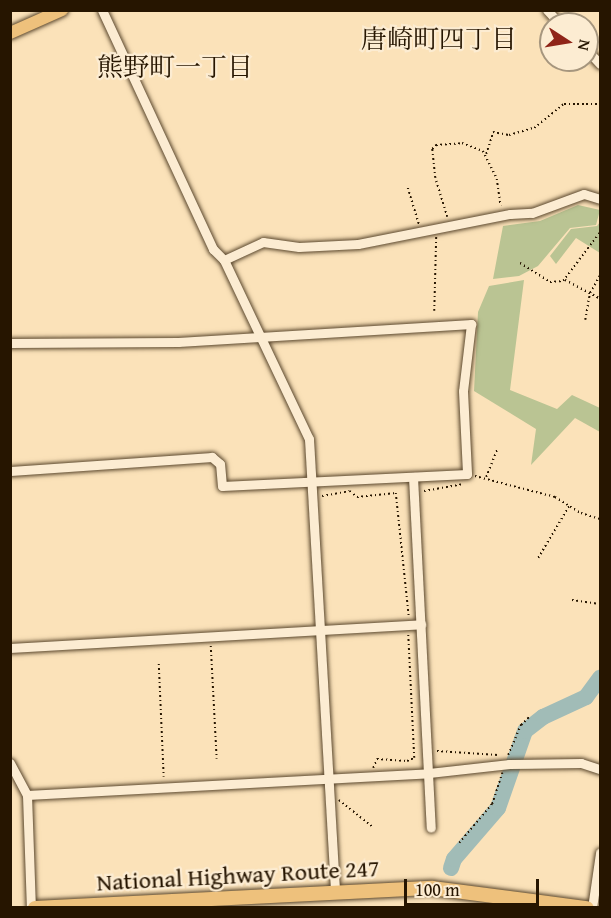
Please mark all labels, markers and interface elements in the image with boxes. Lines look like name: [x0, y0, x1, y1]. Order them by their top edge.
north arrow: [539, 12, 599, 72]
district label: 唐崎町四丁目: [361, 23, 517, 55]
text: N: [572, 38, 598, 53]
district label: 熊野町一丁目: [97, 51, 253, 83]
street label: National Highway Route 247: [96, 853, 380, 897]
scale bar: [407, 867, 542, 905]
text: 100 m: [415, 876, 460, 903]

